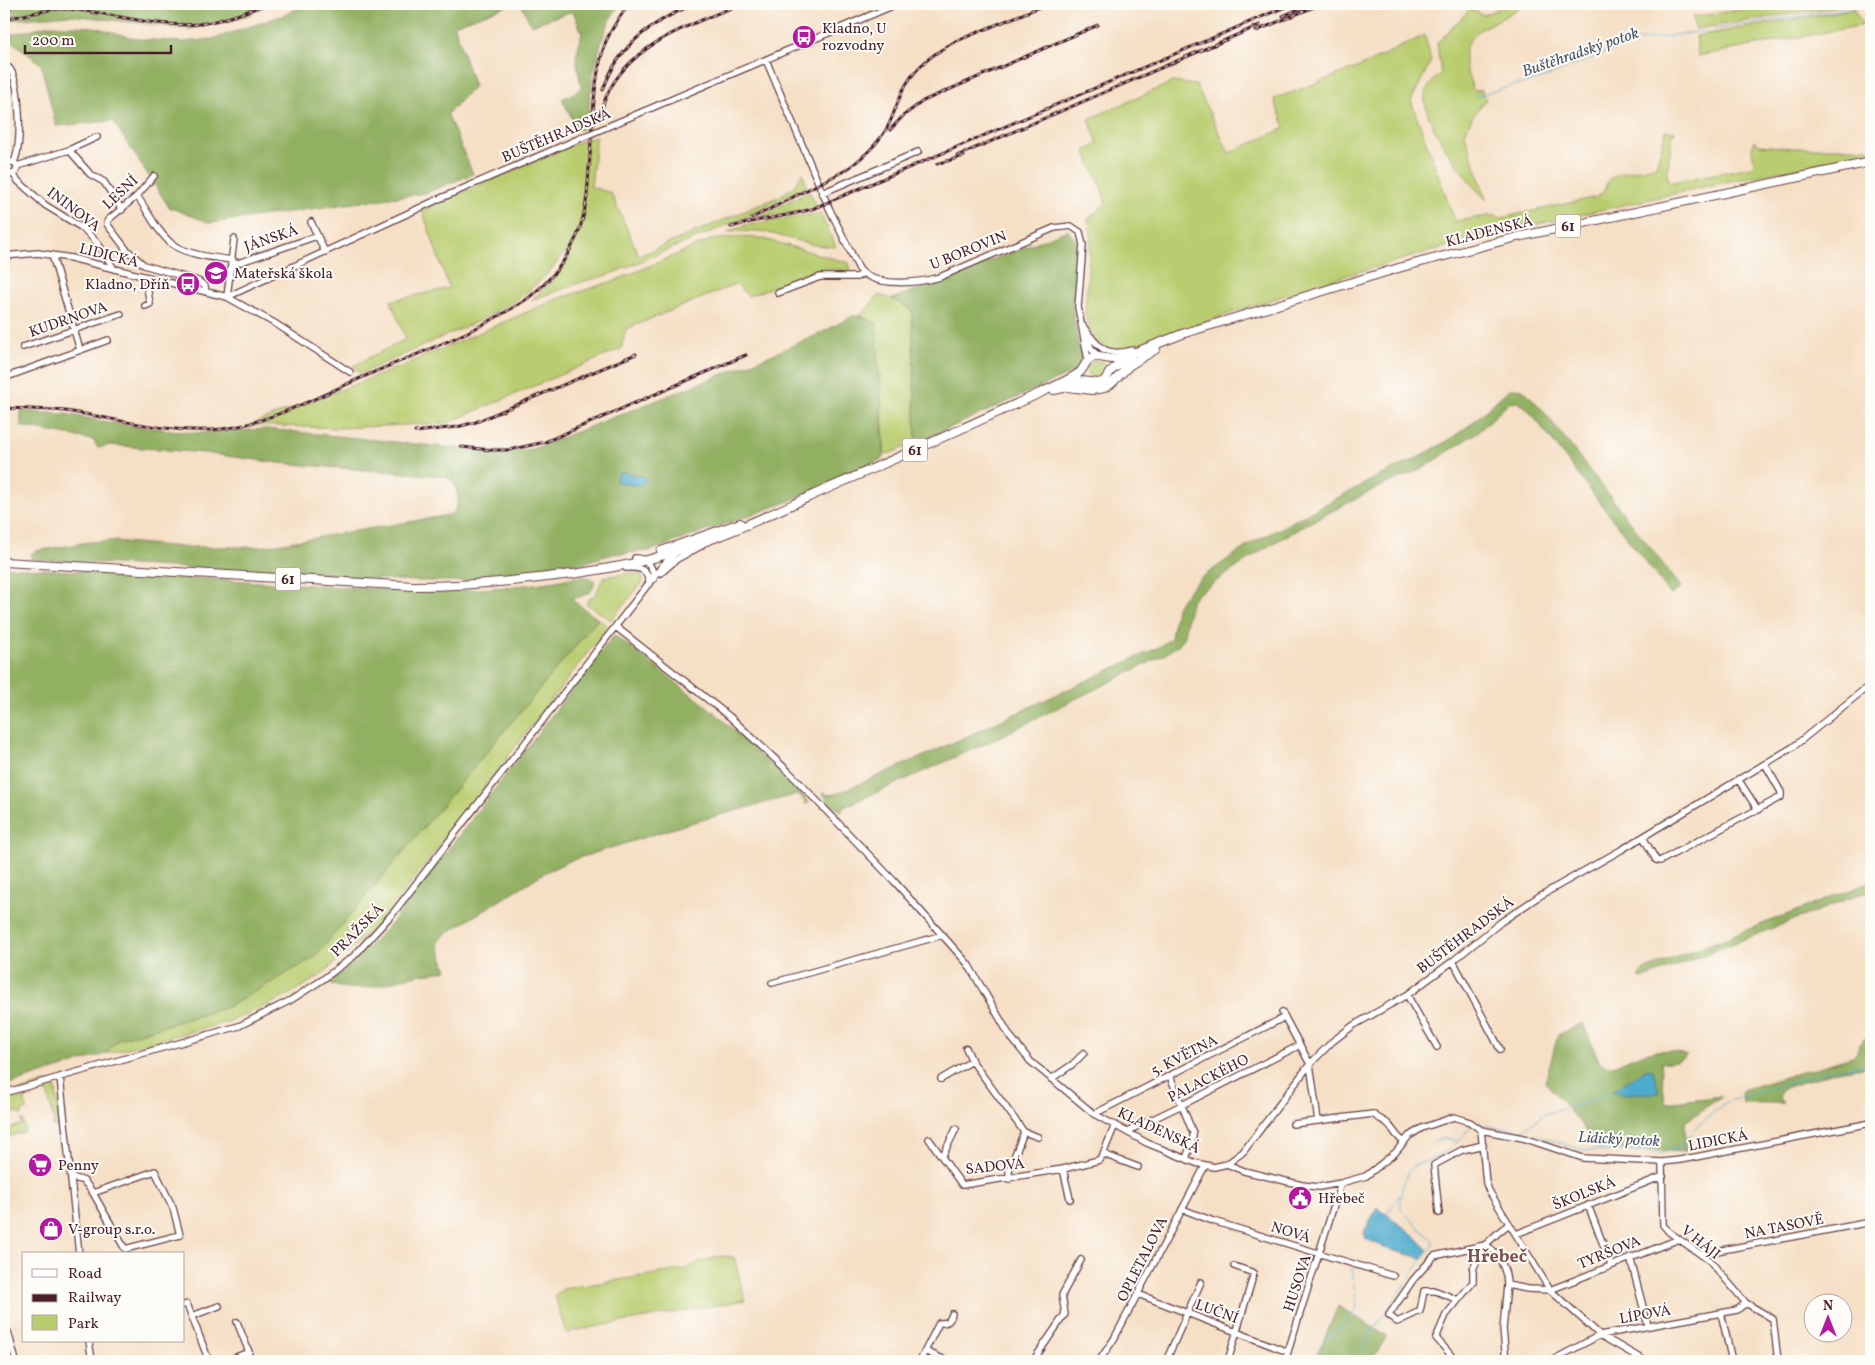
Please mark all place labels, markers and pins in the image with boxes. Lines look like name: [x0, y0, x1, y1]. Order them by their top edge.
place label: Kladno, U rozvodny: [822, 19, 886, 57]
bus stop icon: Kladno, U rozvodny: [791, 24, 817, 50]
school or university icon: Mateřská škola: [203, 260, 229, 286]
place label: Mateřská škola: [234, 264, 333, 285]
bus stop icon: Kladno, Dříň: [175, 271, 201, 297]
place label: Kladno, Dříň: [85, 275, 170, 296]
supermarket icon: Penny: [27, 1152, 53, 1178]
place label: Penny: [58, 1156, 99, 1177]
public building icon: Hřebeč: [1287, 1185, 1313, 1211]
place label: Hřebeč: [1318, 1189, 1365, 1210]
shop icon: V-group s.r.o.: [38, 1216, 64, 1242]
place label: V-group s.r.o.: [68, 1220, 155, 1241]

